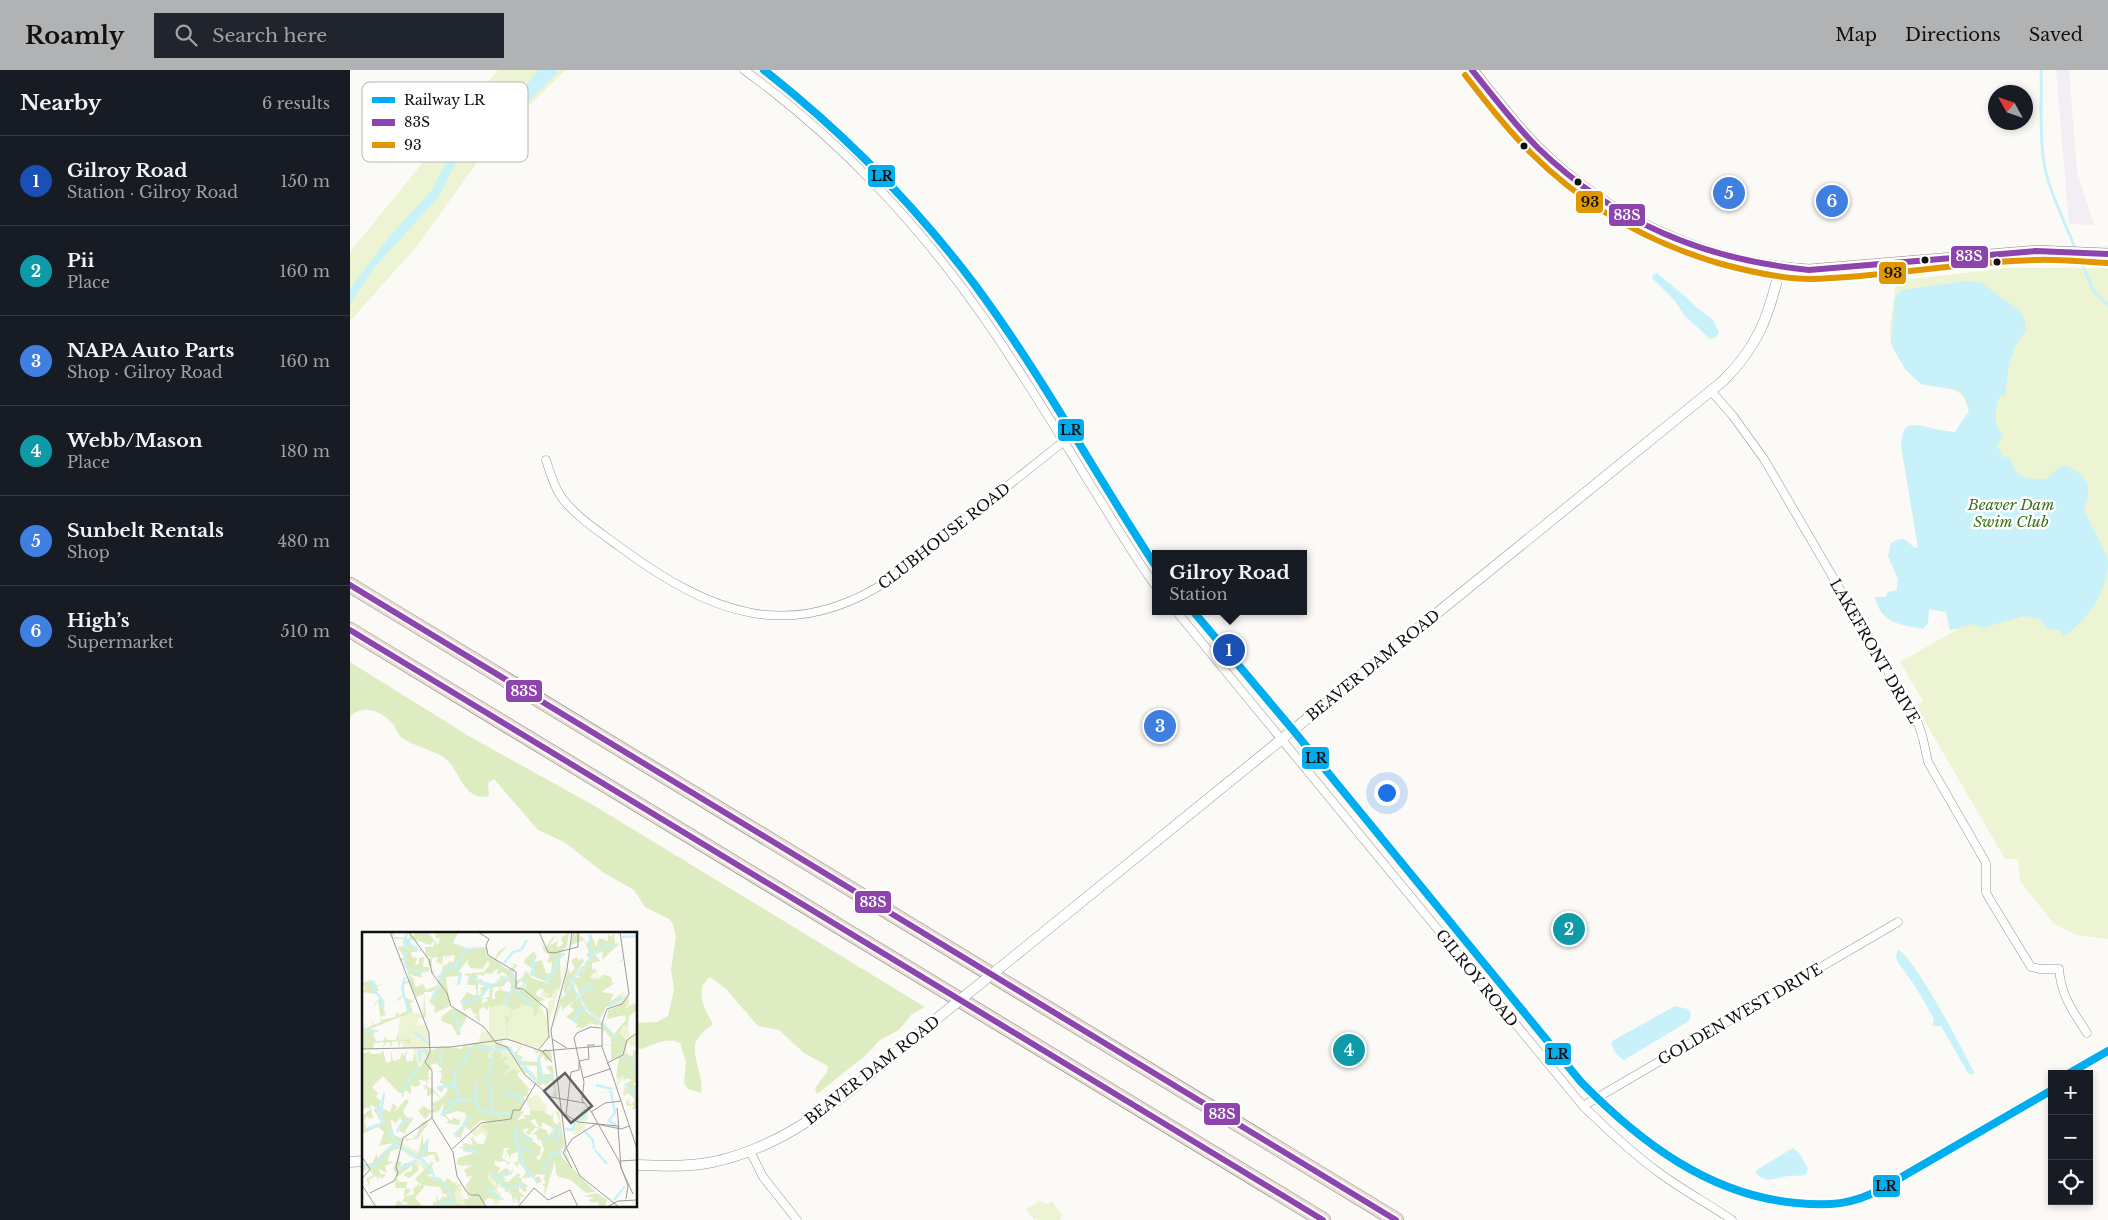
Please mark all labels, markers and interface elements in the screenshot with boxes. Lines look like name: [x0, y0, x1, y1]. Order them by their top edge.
search box: [154, 13, 504, 58]
text: Roamly: [25, 21, 124, 50]
icon: search: [172, 21, 200, 49]
text: Search here: [212, 24, 327, 47]
text: Map: [1835, 24, 1877, 46]
text: Directions: [1905, 24, 2001, 46]
text: Saved: [2029, 24, 2083, 46]
legend: [362, 82, 528, 162]
north arrow: [1988, 85, 2033, 130]
text: Nearby: [20, 90, 101, 116]
text: Railway LR: [404, 91, 486, 109]
text: 6 results: [262, 93, 330, 113]
text: 83S: [404, 113, 430, 131]
text: 93: [404, 136, 422, 154]
unlabelled marker: [1519, 141, 1529, 151]
text: Gilroy Road: [67, 159, 187, 182]
line badge: LR: [867, 164, 896, 188]
text: LR: [871, 167, 894, 185]
text: 1: [33, 171, 39, 191]
text: 150 m: [281, 171, 330, 191]
pin: 5: [1713, 174, 1745, 212]
unlabelled marker: [1573, 177, 1583, 187]
text: Station · Gilroy Road: [67, 182, 238, 202]
pin: 6: [1816, 182, 1848, 220]
line badge: 93: [1575, 190, 1604, 214]
text: 93: [1581, 193, 1599, 211]
line badge: 83S: [1608, 203, 1646, 227]
text: 83S: [1613, 206, 1641, 224]
line badge: 83S: [1950, 245, 1989, 269]
text: 83S: [1955, 247, 1983, 265]
text: Pii: [67, 249, 94, 272]
unlabelled marker: [1920, 255, 1930, 265]
unlabelled marker: [1992, 257, 2002, 267]
text: 2: [31, 261, 41, 281]
text: 160 m: [279, 261, 330, 281]
line badge: 93: [1878, 261, 1907, 285]
text: 93: [1884, 264, 1902, 282]
text: Place: [67, 272, 110, 292]
text: NAPA Auto Parts: [67, 339, 234, 362]
text: 3: [31, 351, 41, 371]
text: 160 m: [279, 351, 330, 371]
text: Shop · Gilroy Road: [67, 362, 223, 382]
line badge: LR: [1057, 418, 1085, 442]
text: LR: [1060, 421, 1083, 439]
text: Webb/Mason: [67, 429, 203, 452]
text: 4: [31, 441, 41, 461]
text: 180 m: [280, 441, 330, 461]
text: Place: [67, 452, 110, 472]
street label: CLUBHOUSE ROAD: [874, 479, 1014, 593]
park label: Beaver Dam Swim Club: [1967, 495, 2054, 531]
text: Sunbelt Rentals: [67, 519, 224, 542]
text: 5: [31, 531, 41, 551]
text: 480 m: [278, 531, 330, 551]
text: Shop: [67, 542, 110, 562]
popup: [1152, 550, 1307, 615]
text: Gilroy Road: [1169, 561, 1290, 584]
street label: LAKEFRONT DRIVE: [1826, 575, 1924, 727]
text: Station: [1169, 584, 1227, 604]
street label: BEAVER DAM ROAD: [1302, 605, 1444, 725]
text: High’s: [67, 609, 130, 632]
text: 6: [31, 621, 41, 641]
text: 510 m: [281, 621, 330, 641]
pin: 1: [1213, 631, 1245, 669]
text: Supermarket: [67, 632, 174, 652]
line badge: 83S: [505, 679, 543, 703]
text: 83S: [510, 682, 538, 700]
pin: 3: [1144, 707, 1176, 745]
line badge: LR: [1301, 746, 1330, 770]
text: LR: [1305, 749, 1328, 767]
your location: [1374, 780, 1400, 806]
line badge: 83S: [854, 890, 892, 914]
text: 83S: [859, 893, 887, 911]
pin: 2: [1553, 910, 1585, 948]
street label: GILROY ROAD: [1432, 925, 1522, 1031]
inset map: [362, 932, 638, 1208]
street label: GOLDEN WEST DRIVE: [1654, 959, 1826, 1069]
street label: BEAVER DAM ROAD: [801, 1011, 943, 1129]
pin: 4: [1333, 1031, 1365, 1069]
line badge: LR: [1544, 1042, 1572, 1066]
text: LR: [1547, 1045, 1570, 1063]
map controls: [2048, 1070, 2093, 1205]
button: +: [2048, 1070, 2093, 1115]
line badge: 83S: [1203, 1102, 1241, 1126]
text: 83S: [1208, 1105, 1236, 1123]
button: −: [2048, 1115, 2093, 1160]
button: locate: [2048, 1160, 2093, 1205]
line badge: LR: [1872, 1174, 1901, 1198]
text: LR: [1875, 1177, 1898, 1195]

